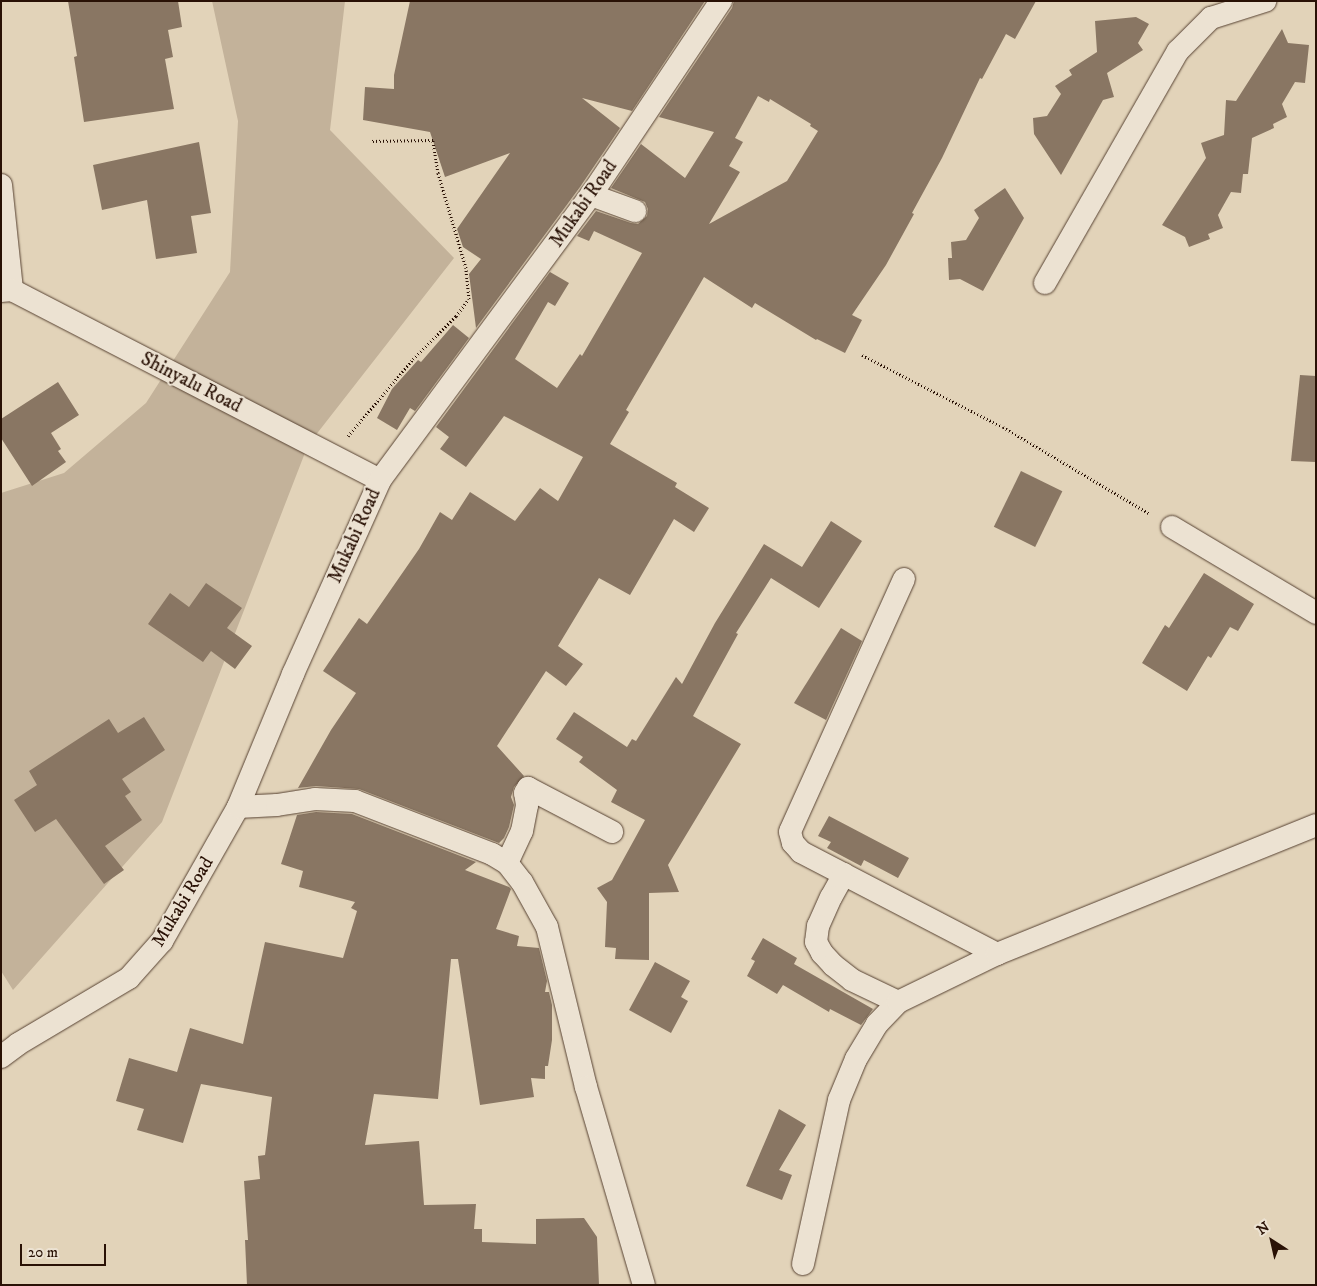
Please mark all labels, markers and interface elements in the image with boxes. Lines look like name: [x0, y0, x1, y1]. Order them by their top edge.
street label: Mukabi Road: [546, 156, 622, 252]
street label: Shinyalu Road: [137, 348, 245, 418]
street label: Mukabi Road: [324, 485, 386, 587]
street label: Mukabi Road: [147, 853, 219, 951]
north arrow: [1247, 1216, 1297, 1266]
text: N: [1254, 1218, 1273, 1239]
scale bar: [22, 1234, 109, 1266]
text: 20 m: [28, 1243, 58, 1262]

